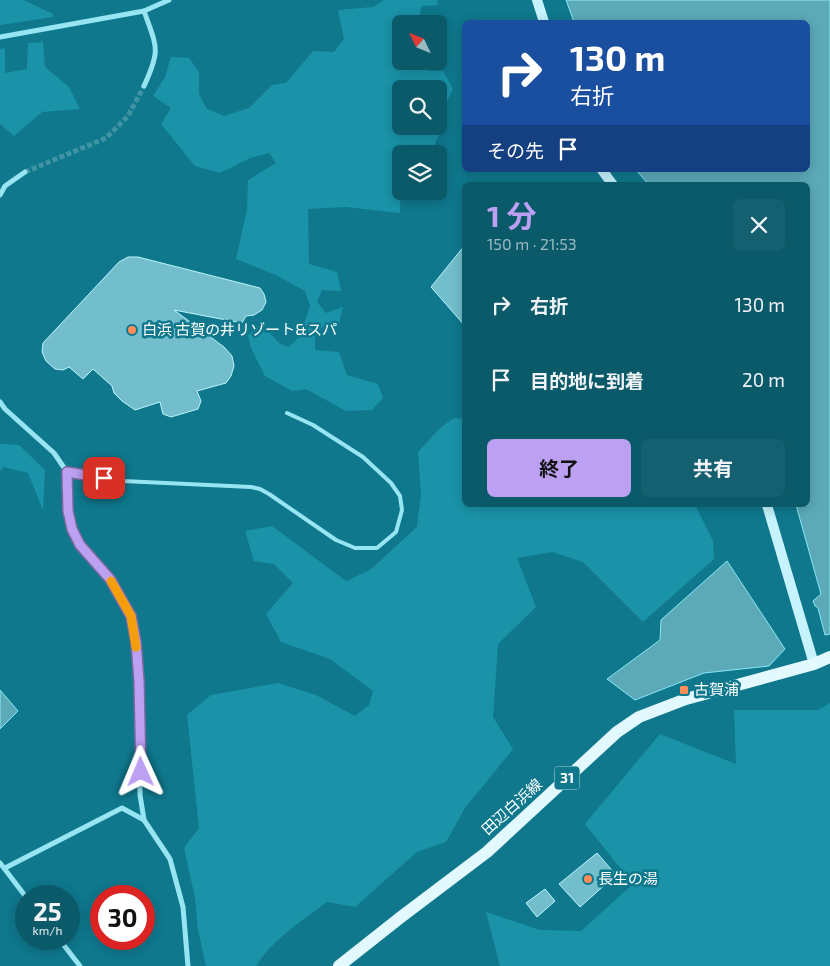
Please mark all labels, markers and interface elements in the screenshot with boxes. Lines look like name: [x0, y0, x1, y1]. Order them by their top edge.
north arrow: [392, 15, 448, 70]
map controls: [392, 15, 447, 200]
text: 130 m: [570, 36, 665, 78]
icon: right: [487, 40, 552, 105]
button: search: [392, 80, 447, 135]
text: 右折: [570, 82, 614, 108]
icon: arrive: [554, 135, 582, 163]
text: その先: [487, 139, 544, 162]
button: layers: [392, 145, 447, 200]
text: 1 分: [487, 197, 536, 233]
button: close: [733, 199, 785, 251]
text: 150 m · 21:53: [487, 234, 577, 253]
icon: right: [487, 291, 515, 319]
text: 130 m: [735, 293, 785, 316]
text: 右折: [530, 294, 568, 317]
place label: 白浜 古賀の井リゾート&スパ: [142, 320, 337, 338]
marker: 白浜 古賀の井リゾート&スパ: [126, 324, 138, 336]
icon: arrive: [487, 366, 515, 394]
text: 20 m: [742, 368, 785, 391]
text: 目的地に到着: [530, 369, 644, 392]
button: 終了: [487, 439, 631, 497]
button: 共有: [641, 439, 785, 497]
pin: [83, 457, 125, 499]
icon: arrive: [90, 464, 118, 492]
place label: 古賀浦: [694, 680, 739, 698]
marker: 古賀浦: [678, 684, 690, 696]
position arrow: [114, 745, 166, 797]
road number: 31: [554, 766, 580, 790]
street label: 田辺白浜線: [477, 774, 545, 838]
place label: 長生の湯: [598, 869, 658, 887]
marker: 長生の湯: [582, 873, 594, 885]
speed limit sign: 30: [90, 885, 155, 950]
text: 25: [33, 896, 62, 926]
text: km/h: [33, 923, 62, 937]

